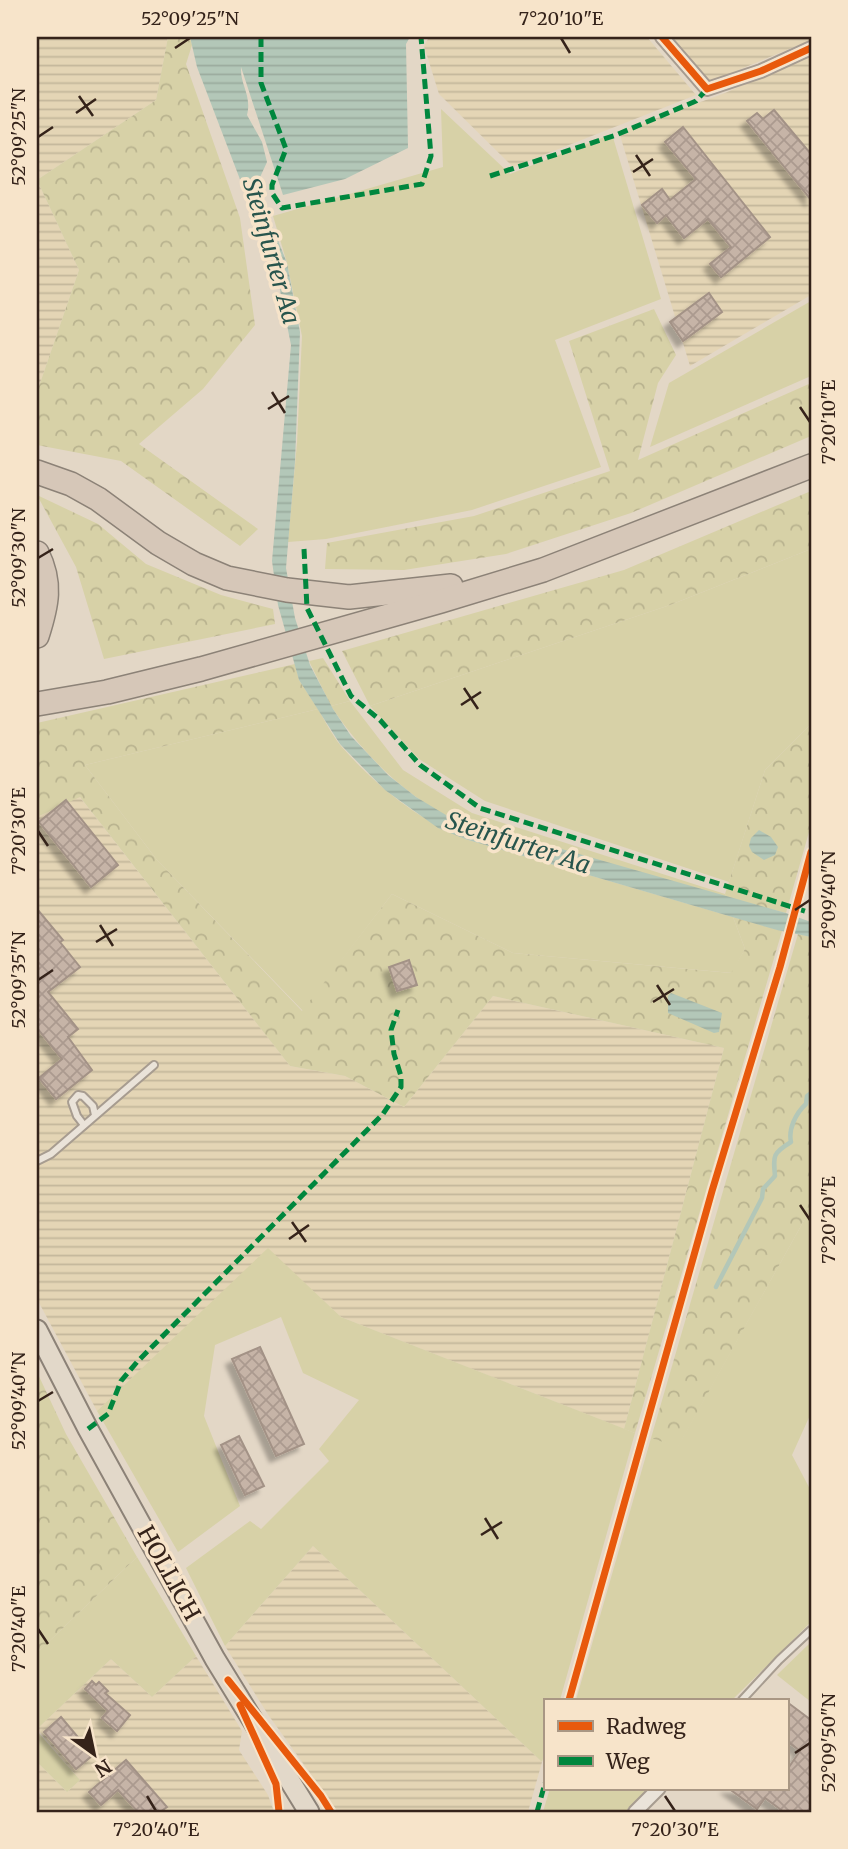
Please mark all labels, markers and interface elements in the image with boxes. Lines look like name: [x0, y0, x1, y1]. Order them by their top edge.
text: 52°09'25"N: [141, 7, 239, 30]
text: 7°20'10"E: [519, 7, 604, 30]
text: 52°09'25"N: [7, 88, 30, 186]
water label: Steinfurter Aa: [236, 174, 307, 328]
text: 7°20'10"E: [817, 379, 840, 464]
text: 52°09'30"N: [7, 508, 30, 608]
text: 7°20'30"E: [7, 787, 30, 875]
water label: Steinfurter Aa: [442, 805, 595, 881]
text: 52°09'40"N: [817, 851, 840, 949]
text: 52°09'35"N: [7, 931, 30, 1029]
text: 7°20'20"E: [817, 1176, 840, 1264]
text: 52°09'40"N: [7, 1352, 30, 1450]
street label: HOLLICH: [132, 1520, 207, 1625]
text: 7°20'40"E: [7, 1585, 30, 1672]
text: 52°09'50"N: [817, 1693, 840, 1793]
legend: [544, 1699, 788, 1790]
text: Radweg: [606, 1713, 686, 1740]
north arrow: [60, 1720, 130, 1790]
text: Weg: [605, 1748, 650, 1775]
text: N: [90, 1754, 116, 1782]
text: 7°20'40"E: [113, 1818, 200, 1841]
text: 7°20'30"E: [631, 1818, 719, 1841]

